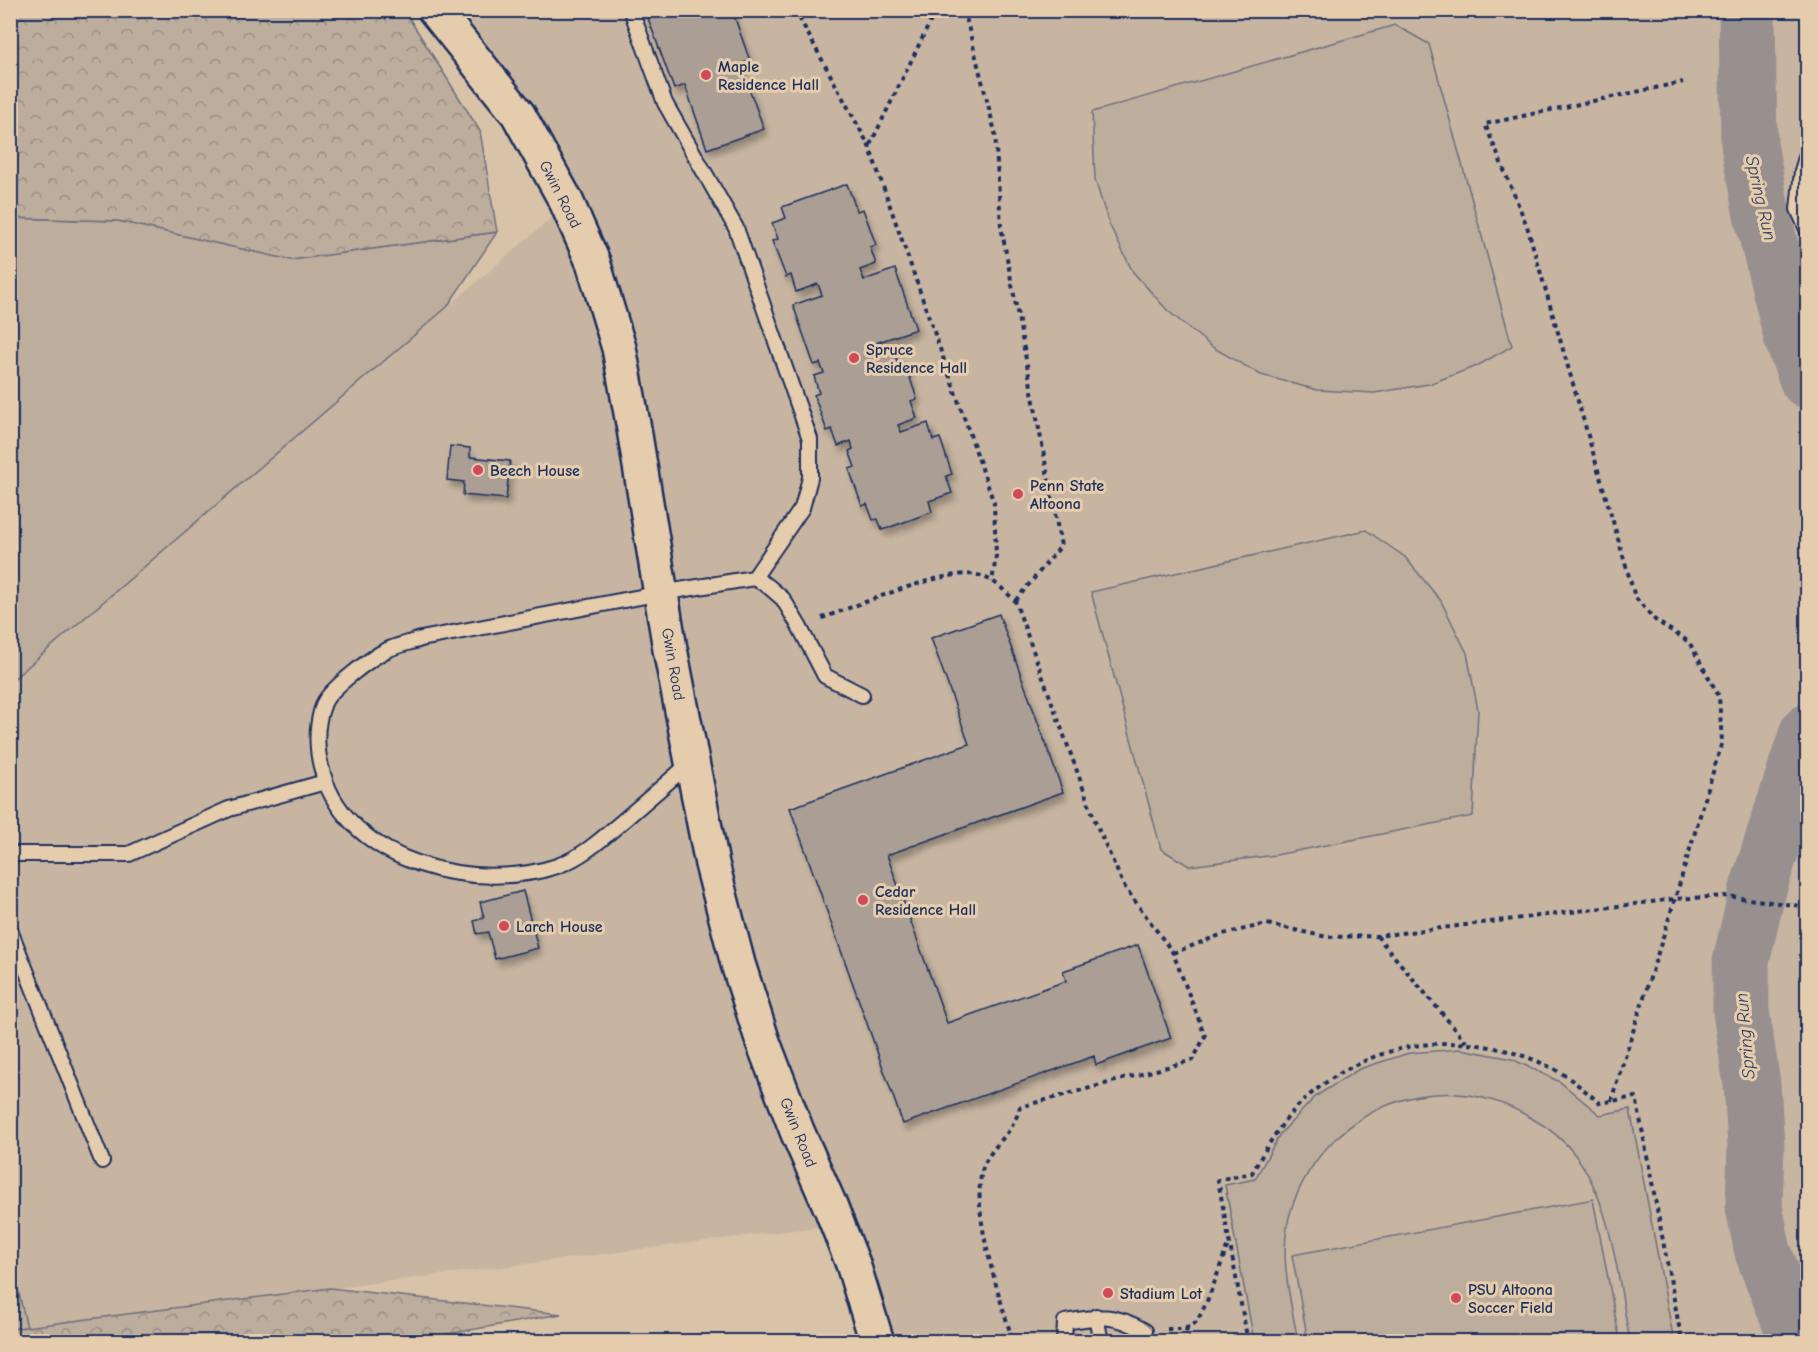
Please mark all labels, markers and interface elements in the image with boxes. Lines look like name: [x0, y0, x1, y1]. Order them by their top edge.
place label: Maple Residence Hall: [718, 58, 819, 94]
marker: Maple Residence Hall: [699, 68, 713, 82]
water label: Spring Run: [1741, 154, 1780, 243]
street label: Gwin Road: [535, 158, 585, 231]
place label: Spruce Residence Hall: [866, 341, 967, 377]
marker: Spruce Residence Hall: [847, 351, 861, 365]
place label: Beech House: [490, 462, 580, 480]
marker: Beech House: [471, 463, 485, 477]
place label: Penn State Altoona: [1030, 477, 1104, 513]
marker: Penn State Altoona: [1011, 487, 1025, 501]
street label: Gwin Road: [658, 626, 688, 702]
place label: Cedar Residence Hall: [875, 883, 976, 919]
marker: Cedar Residence Hall: [856, 893, 870, 907]
place label: Larch House: [516, 918, 603, 936]
marker: Larch House: [497, 919, 511, 933]
water label: Spring Run: [1731, 992, 1760, 1080]
street label: Gwin Road: [776, 1095, 820, 1170]
place label: PSU Altoona Soccer Field: [1468, 1281, 1553, 1317]
place label: Stadium Lot: [1120, 1285, 1203, 1303]
marker: Stadium Lot: [1101, 1286, 1115, 1300]
marker: PSU Altoona Soccer Field: [1449, 1291, 1463, 1305]

